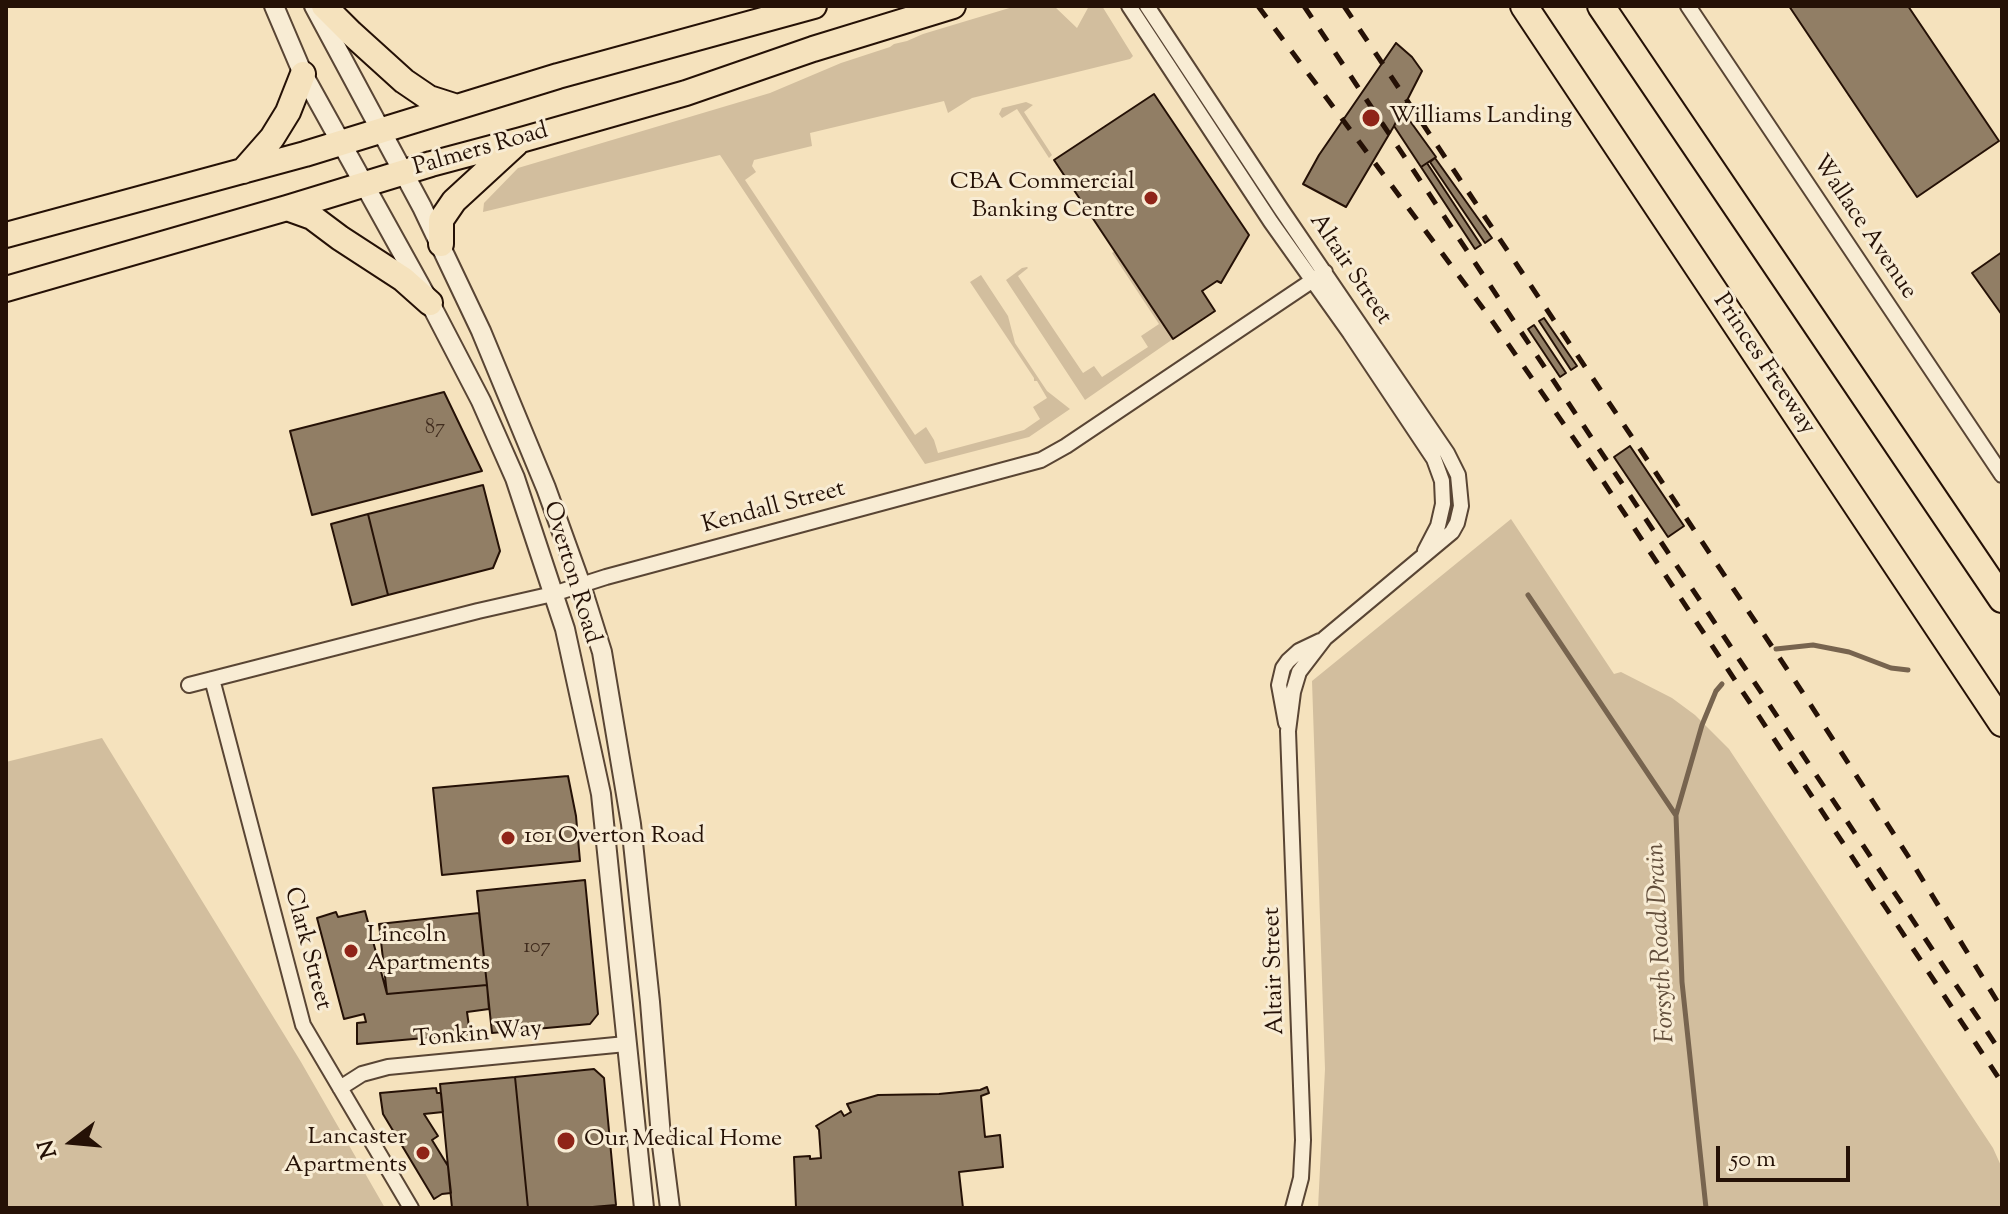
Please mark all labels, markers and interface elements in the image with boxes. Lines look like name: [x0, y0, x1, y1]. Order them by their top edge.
place label: Williams Landing: [1389, 104, 1572, 132]
marker: Williams Landing: [1360, 107, 1382, 129]
street label: Palmers Road: [410, 118, 552, 184]
street label: Wallace Avenue: [1804, 150, 1922, 306]
place label: CBA Commercial Banking Centre: [950, 170, 1135, 226]
marker: CBA Commercial Banking Centre: [1142, 189, 1160, 207]
street label: Altair Street: [1301, 209, 1397, 331]
street label: Princes Freeway: [1705, 289, 1821, 441]
house number: 87: [425, 418, 445, 442]
street label: Kendall Street: [699, 476, 849, 542]
street label: Overton Road: [535, 498, 605, 648]
place label: 101 Overton Road: [524, 824, 705, 852]
marker: 101 Overton Road: [499, 829, 517, 847]
water label: Forsyth Road Drain: [1642, 842, 1684, 1044]
street label: Clark Street: [276, 885, 336, 1013]
street label: Altair Street: [1259, 907, 1293, 1035]
place label: Lincoln Apartments: [367, 923, 490, 979]
house number: 107: [523, 937, 551, 961]
marker: Lincoln Apartments: [342, 942, 360, 960]
street label: Tonkin Way: [412, 1016, 544, 1056]
north arrow: [32, 1102, 112, 1182]
place label: Lancaster Apartments: [284, 1125, 407, 1181]
place label: Our Medical Home: [584, 1127, 782, 1155]
marker: Our Medical Home: [555, 1130, 577, 1152]
scale bar: [1720, 1130, 1854, 1180]
text: N: [31, 1136, 67, 1161]
text: 50 m: [1730, 1143, 1776, 1177]
marker: Lancaster Apartments: [414, 1144, 432, 1162]

